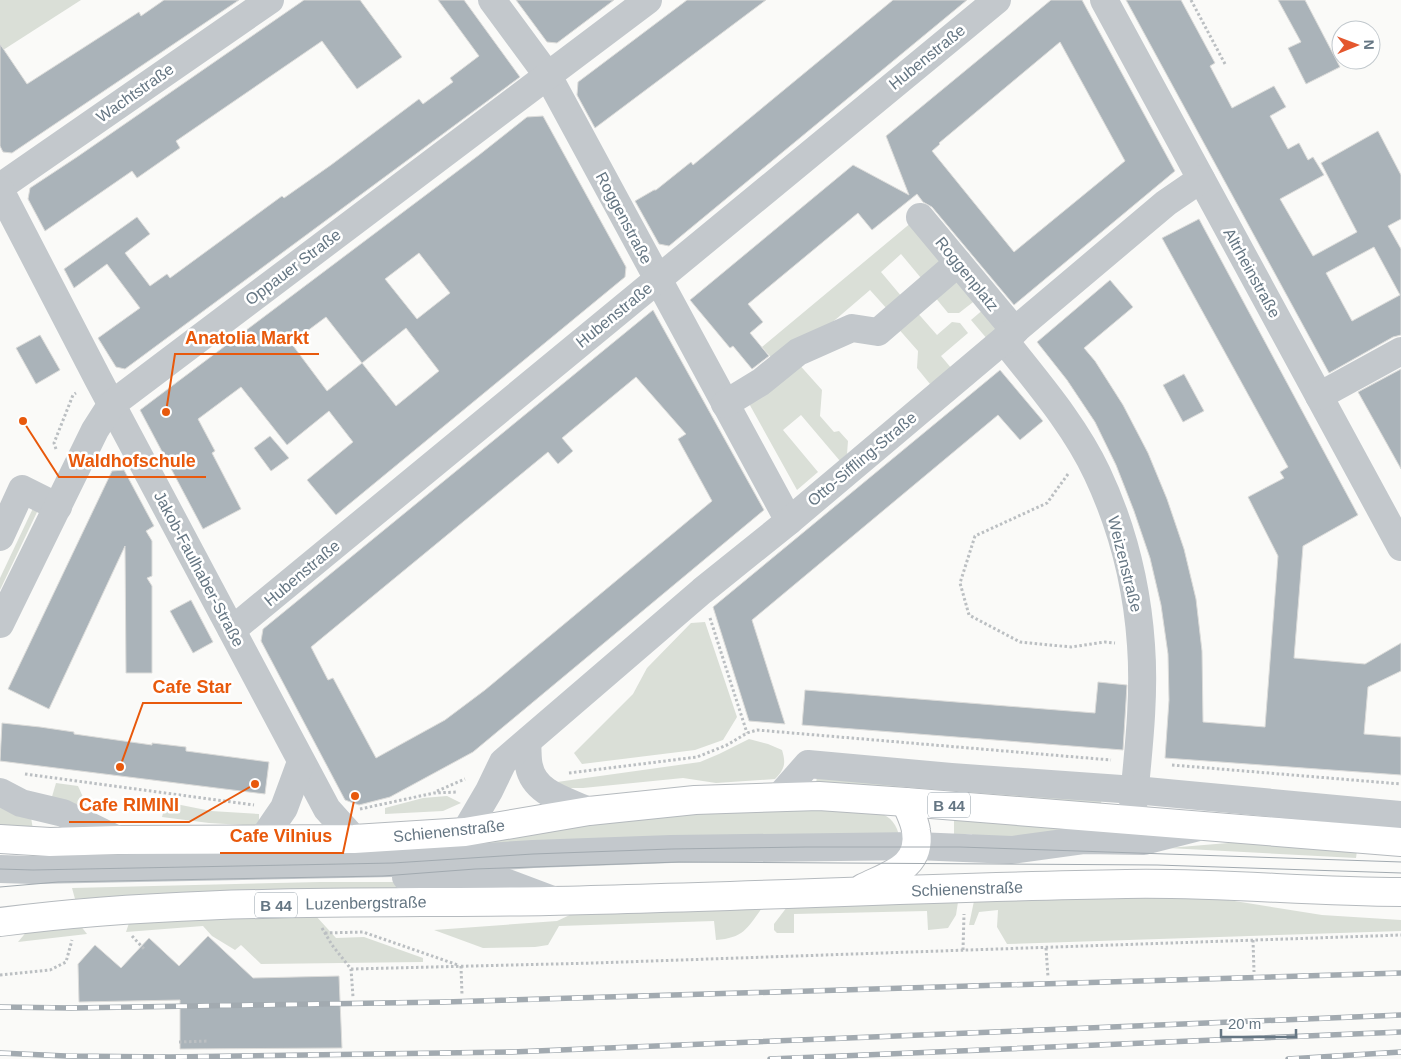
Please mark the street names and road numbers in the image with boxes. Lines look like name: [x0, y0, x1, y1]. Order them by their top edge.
street label: Hubenstraße: [886, 21, 968, 93]
street label: Wachtstraße: [93, 60, 177, 126]
street label: Roggenstraße: [593, 169, 655, 267]
street label: Altrheinstraße: [1220, 225, 1284, 321]
street label: Oppauer Straße: [242, 226, 344, 308]
street label: Roggenplatz: [932, 234, 1002, 314]
street label: Hubenstraße: [573, 279, 655, 351]
street label: Otto-Siffling-Straße: [804, 409, 920, 509]
street label: Jakob-Faulhaber-Straße: [151, 488, 247, 650]
street label: Weizenstraße: [1105, 514, 1145, 614]
street label: Hubenstraße: [261, 537, 343, 609]
road number: B 44: [928, 792, 970, 818]
street label: Schienenstraße: [392, 817, 506, 845]
street label: Schienenstraße: [911, 879, 1023, 899]
road number: B 44: [255, 892, 297, 918]
street label: Luzenbergstraße: [305, 893, 427, 913]

